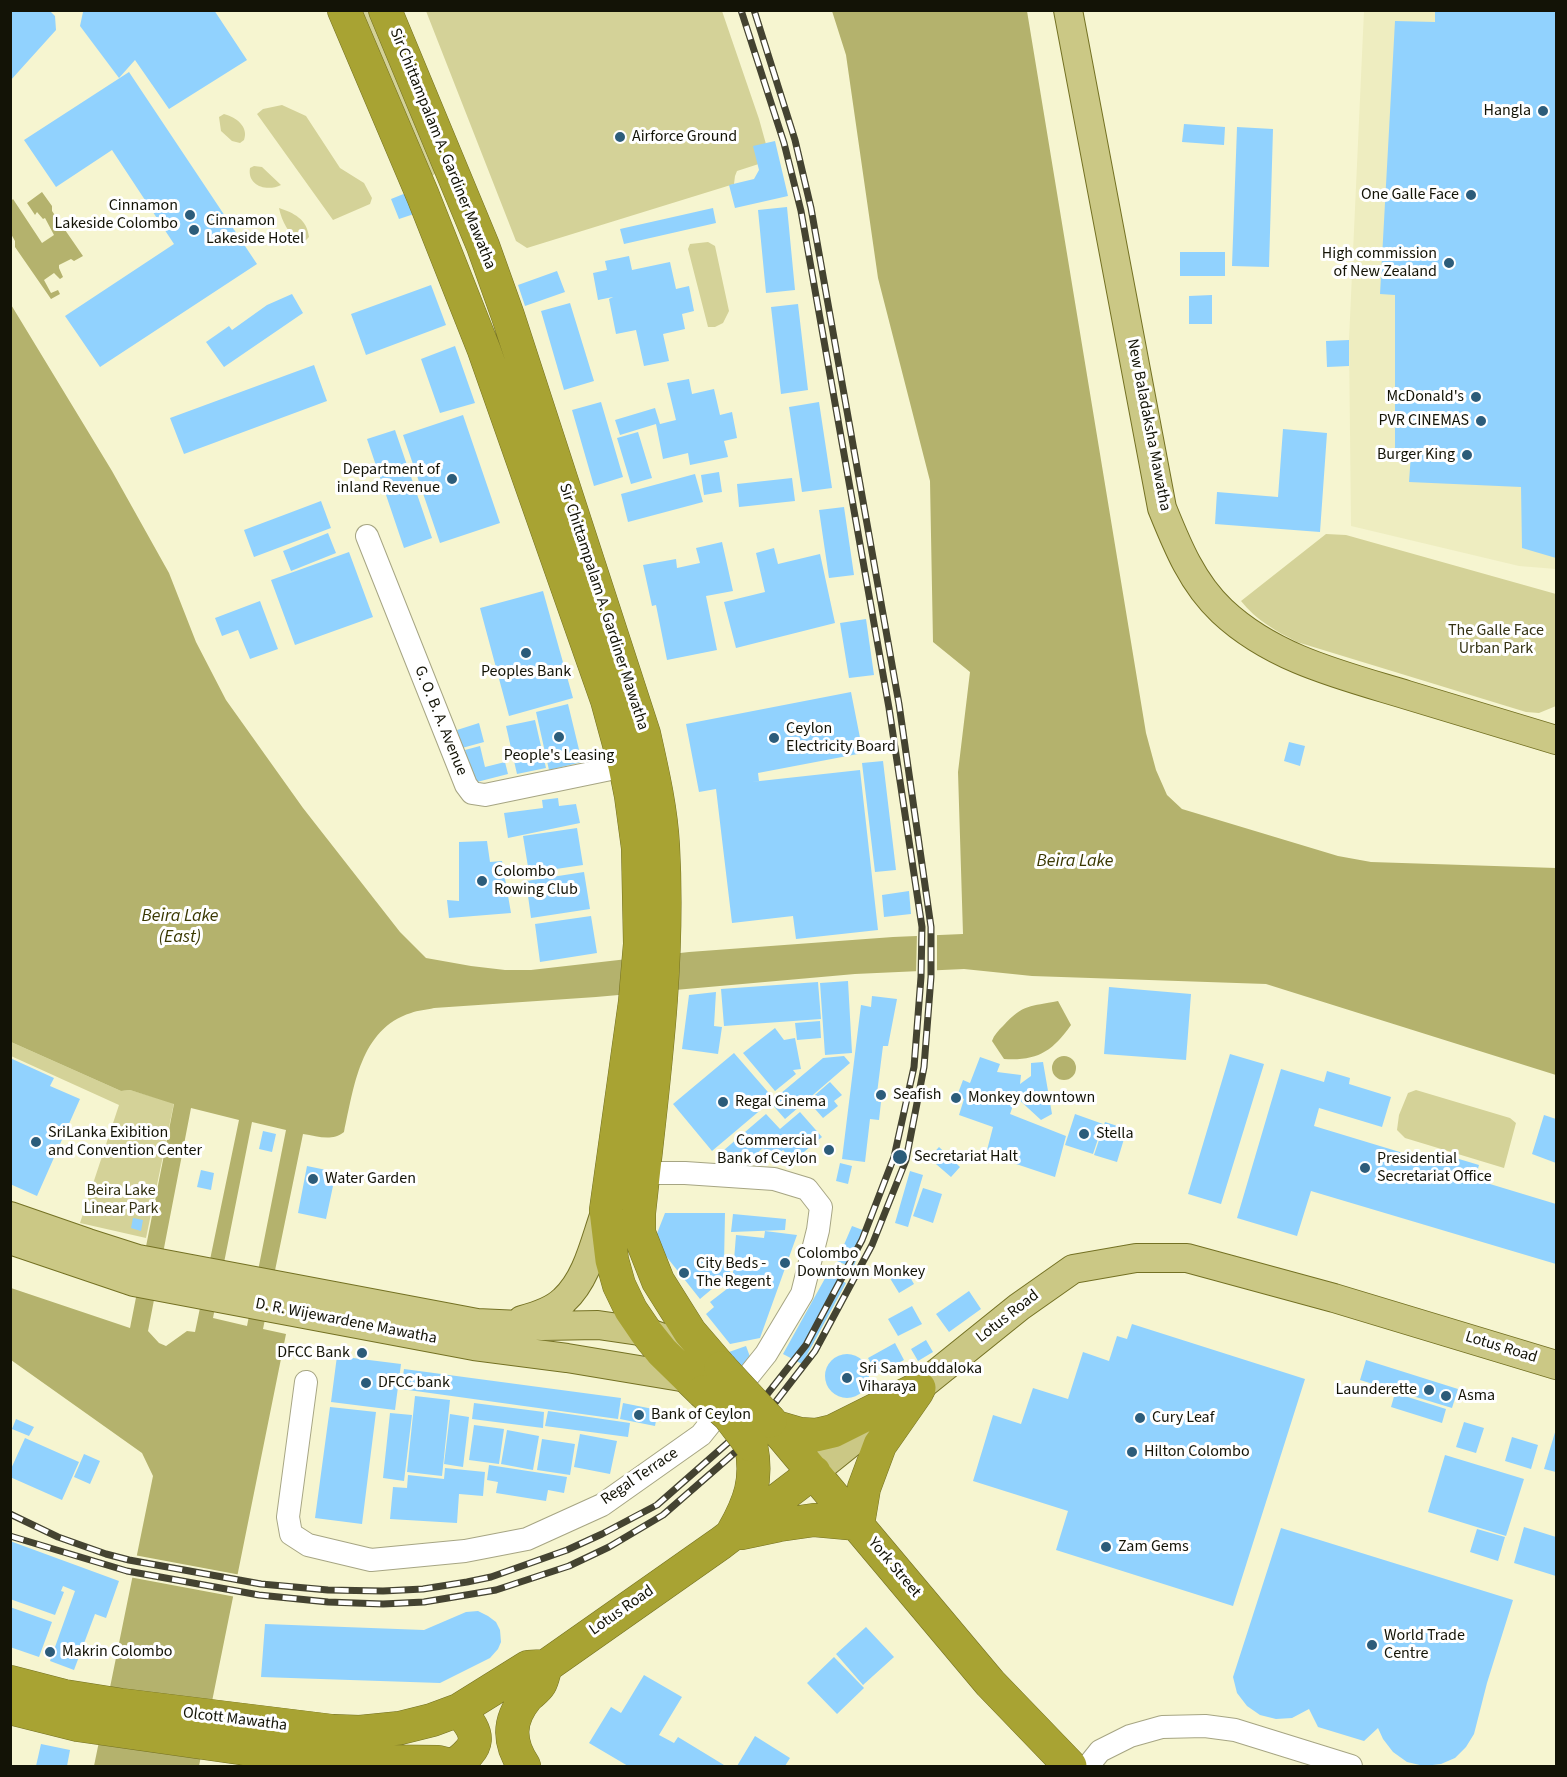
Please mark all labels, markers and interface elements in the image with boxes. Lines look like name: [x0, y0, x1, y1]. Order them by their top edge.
street label: Sir Chittampalam A. Gardiner Mawatha: [385, 26, 499, 272]
place label: Hangla: [1484, 101, 1531, 121]
marker: Hangla: [1536, 104, 1550, 118]
place label: Airforce Ground: [632, 127, 737, 147]
marker: Airforce Ground: [613, 130, 627, 144]
place label: One Galle Face: [1361, 185, 1459, 205]
marker: One Galle Face: [1464, 188, 1478, 202]
place label: Cinnamon Lakeside Colombo: [55, 196, 178, 234]
marker: Cinnamon Lakeside Colombo: [183, 208, 197, 222]
place label: Cinnamon Lakeside Hotel: [206, 211, 304, 249]
marker: Cinnamon Lakeside Hotel: [187, 223, 201, 237]
place label: High commission of New Zealand: [1322, 244, 1437, 282]
marker: High commission of New Zealand: [1442, 256, 1456, 270]
street label: New Baladaksha Mawatha: [1122, 337, 1174, 513]
place label: McDonald's: [1386, 387, 1464, 407]
marker: McDonald's: [1469, 390, 1483, 404]
place label: PVR CINEMAS: [1378, 411, 1469, 431]
marker: PVR CINEMAS: [1474, 414, 1488, 428]
place label: Burger King: [1377, 445, 1455, 465]
marker: Burger King: [1460, 448, 1474, 462]
place label: Department of inland Revenue: [337, 460, 440, 498]
marker: Department of inland Revenue: [445, 472, 459, 486]
street label: Sir Chittampalam A. Gardiner Mawatha: [554, 481, 652, 733]
park label: The Galle Face Urban Park: [1448, 621, 1544, 659]
marker: Peoples Bank: [519, 646, 533, 660]
place label: Peoples Bank: [481, 662, 571, 682]
street label: G. O. B. A. Avenue: [409, 663, 471, 779]
place label: Ceylon Electricity Board: [786, 719, 896, 757]
marker: People's Leasing: [552, 730, 566, 744]
marker: Ceylon Electricity Board: [767, 731, 781, 745]
place label: People's Leasing: [504, 746, 614, 766]
water label: Beira Lake: [1037, 851, 1113, 873]
place label: Colombo Rowing Club: [494, 862, 578, 900]
marker: Colombo Rowing Club: [475, 874, 489, 888]
water label: Beira Lake (East): [142, 906, 218, 948]
place label: Seafish: [893, 1085, 941, 1105]
marker: Seafish: [874, 1088, 888, 1102]
place label: Monkey downtown: [968, 1088, 1095, 1108]
marker: Monkey downtown: [949, 1091, 963, 1105]
place label: Regal Cinema: [735, 1092, 826, 1112]
marker: Regal Cinema: [716, 1095, 730, 1109]
place label: SriLanka Exibition and Convention Center: [48, 1123, 202, 1161]
place label: Stella: [1096, 1124, 1134, 1144]
marker: Stella: [1077, 1127, 1091, 1141]
place label: Commercial Bank of Ceylon: [717, 1131, 817, 1169]
marker: SriLanka Exibition and Convention Center: [29, 1135, 43, 1149]
marker: Commercial Bank of Ceylon: [822, 1143, 836, 1157]
place label: Secretariat Halt: [914, 1147, 1018, 1167]
marker: Secretariat Halt: [891, 1148, 909, 1166]
place label: Presidential Secretariat Office: [1377, 1149, 1492, 1187]
marker: Presidential Secretariat Office: [1358, 1161, 1372, 1175]
place label: Water Garden: [325, 1169, 416, 1189]
marker: Water Garden: [306, 1172, 320, 1186]
park label: Beira Lake Linear Park: [84, 1181, 158, 1219]
place label: Colombo Downtown Monkey: [797, 1244, 925, 1282]
place label: City Beds - The Regent: [696, 1254, 771, 1292]
marker: Colombo Downtown Monkey: [778, 1256, 792, 1270]
marker: City Beds - The Regent: [677, 1266, 691, 1280]
street label: Lotus Road: [973, 1287, 1043, 1347]
street label: D. R. Wijewardene Mawatha: [254, 1295, 438, 1349]
street label: Lotus Road: [1463, 1328, 1539, 1368]
place label: DFCC Bank: [277, 1343, 350, 1363]
marker: DFCC Bank: [355, 1346, 369, 1360]
place label: Sri Sambuddaloka Viharaya: [859, 1359, 982, 1397]
marker: Sri Sambuddaloka Viharaya: [840, 1371, 854, 1385]
place label: DFCC bank: [378, 1373, 450, 1393]
marker: DFCC bank: [359, 1376, 373, 1390]
place label: Launderette: [1336, 1380, 1417, 1400]
marker: Launderette: [1422, 1383, 1436, 1397]
place label: Asma: [1458, 1386, 1495, 1406]
marker: Asma: [1439, 1389, 1453, 1403]
place label: Bank of Ceylon: [651, 1405, 751, 1425]
marker: Bank of Ceylon: [632, 1408, 646, 1422]
place label: Cury Leaf: [1152, 1408, 1214, 1428]
marker: Cury Leaf: [1133, 1411, 1147, 1425]
place label: Hilton Colombo: [1144, 1442, 1250, 1462]
street label: Regal Terrace: [598, 1444, 682, 1510]
marker: Hilton Colombo: [1125, 1445, 1139, 1459]
street label: York Street: [863, 1534, 925, 1602]
place label: Zam Gems: [1118, 1537, 1189, 1557]
marker: Zam Gems: [1099, 1540, 1113, 1554]
street label: Lotus Road: [586, 1582, 658, 1640]
place label: World Trade Centre: [1384, 1626, 1465, 1664]
marker: World Trade Centre: [1365, 1638, 1379, 1652]
place label: Makrin Colombo: [62, 1642, 172, 1662]
marker: Makrin Colombo: [43, 1645, 57, 1659]
street label: Olcott Mawatha: [182, 1704, 288, 1736]

